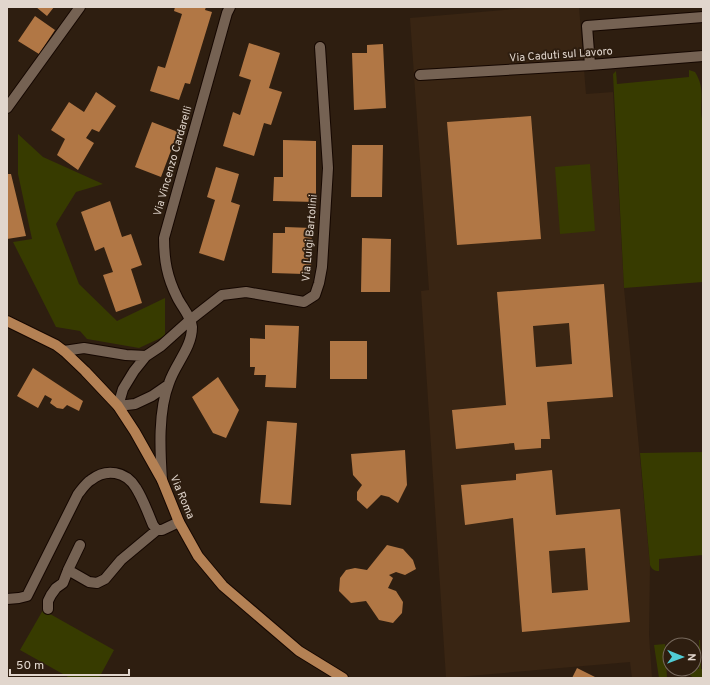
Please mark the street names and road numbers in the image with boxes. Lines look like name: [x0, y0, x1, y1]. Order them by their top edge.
street label: Via Caduti sul Lavoro: [509, 44, 613, 66]
street label: Via Vincenzo Cardarelli: [151, 104, 195, 218]
street label: Via Luigi Bartolini: [299, 194, 321, 282]
street label: Via Roma: [166, 473, 198, 521]

